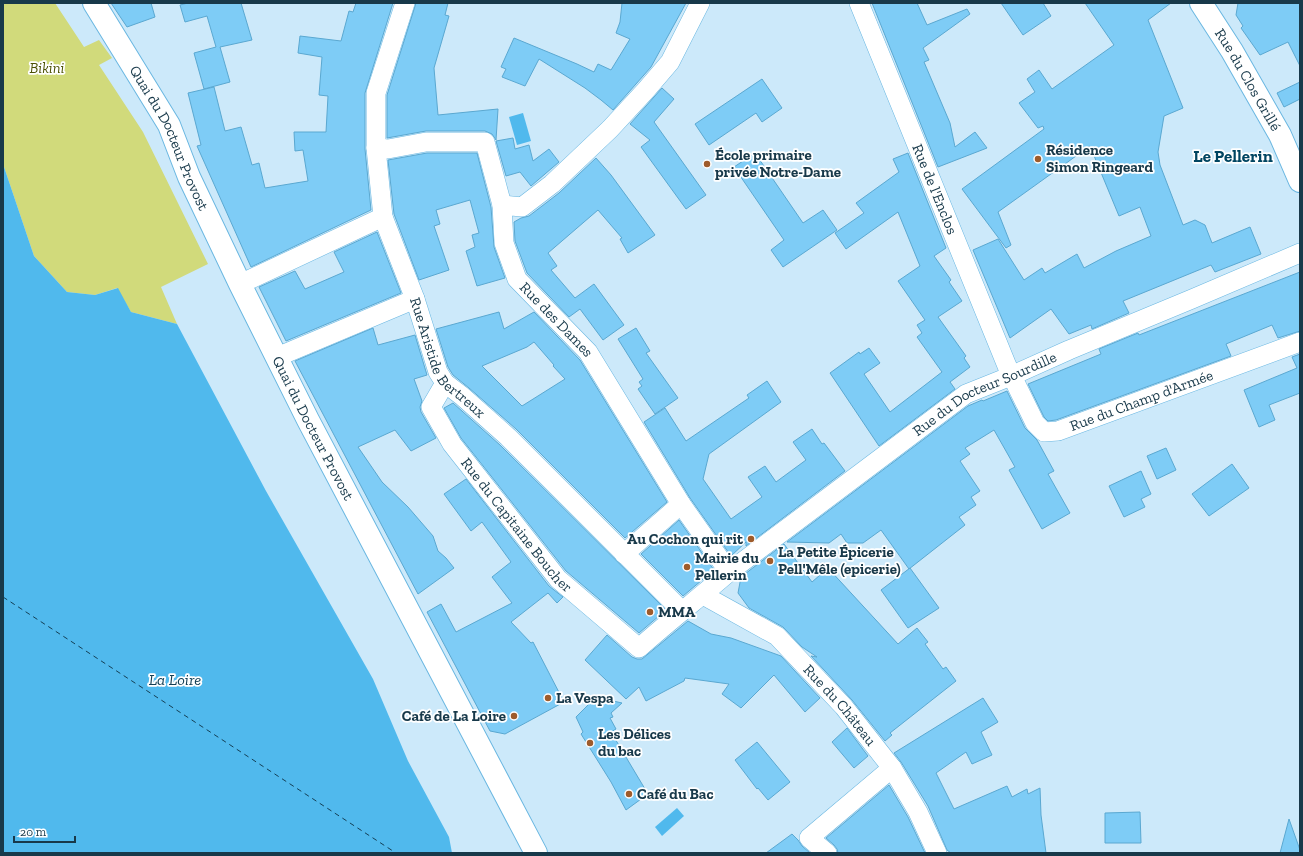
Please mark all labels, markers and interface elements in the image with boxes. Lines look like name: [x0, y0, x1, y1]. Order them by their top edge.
street label: Rue du Clos Grillé: [1211, 25, 1285, 134]
park label: Bikini: [30, 59, 65, 77]
street label: Quai du Docteur Provost: [126, 62, 213, 214]
street label: Rue de l'Enclos: [908, 141, 961, 237]
place label: Résidence Simon Ringeard: [1046, 141, 1153, 176]
place label: École primaire privée Notre-Dame: [715, 146, 841, 181]
district label: Le Pellerin: [1193, 146, 1273, 166]
marker: Résidence Simon Ringeard: [1033, 154, 1043, 164]
marker: École primaire privée Notre-Dame: [702, 159, 712, 169]
street label: Rue des Dames: [516, 278, 598, 360]
street label: Rue Aristide Bertreux: [406, 295, 489, 422]
street label: Rue du Docteur Sourdille: [909, 348, 1059, 440]
street label: Quai du Docteur Provost: [268, 353, 358, 504]
street label: Rue du Champ d'Armée: [1067, 366, 1215, 435]
street label: Rue du Capitaine Boucher: [457, 454, 576, 596]
place label: Au Cochon qui rit: [627, 530, 744, 548]
marker: Au Cochon qui rit: [746, 534, 756, 544]
place label: La Petite Épicerie Pell'Mêle (epicerie): [778, 543, 901, 578]
place label: Mairie du Pellerin: [695, 549, 759, 584]
marker: La Petite Épicerie Pell'Mêle (epicerie): [765, 556, 775, 566]
marker: Mairie du Pellerin: [682, 562, 692, 572]
place label: MMA: [658, 603, 696, 621]
marker: MMA: [645, 607, 655, 617]
street label: Rue du Château: [800, 661, 880, 750]
water label: La Loire: [149, 670, 201, 689]
place label: La Vespa: [556, 689, 614, 707]
marker: La Vespa: [543, 693, 553, 703]
place label: Café de La Loire: [402, 707, 506, 725]
marker: Café de La Loire: [509, 711, 519, 721]
place label: Les Délices du bac: [598, 725, 671, 760]
marker: Les Délices du bac: [585, 738, 595, 748]
place label: Café du Bac: [637, 785, 713, 803]
marker: Café du Bac: [624, 789, 634, 799]
scale bar: [14, 818, 75, 844]
text: 20 m: [20, 825, 47, 839]

